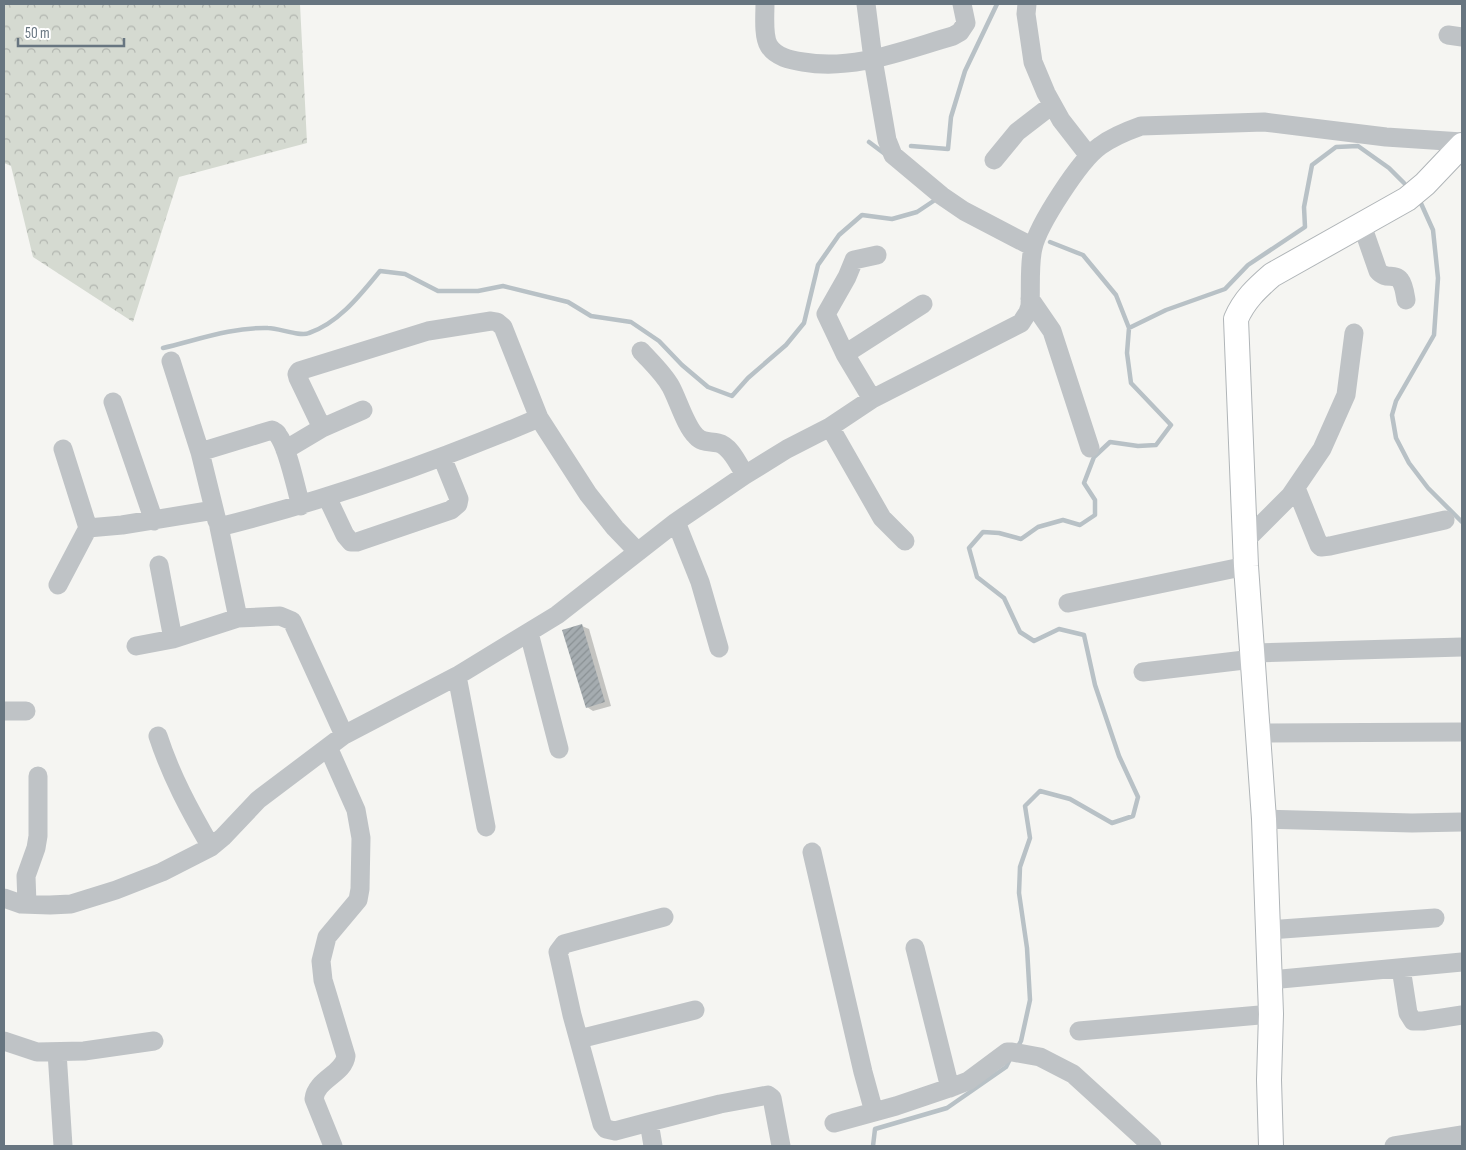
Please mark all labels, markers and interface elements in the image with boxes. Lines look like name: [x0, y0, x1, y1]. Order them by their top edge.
scale bar: [18, 15, 124, 47]
text: 50 m: [25, 24, 50, 43]

